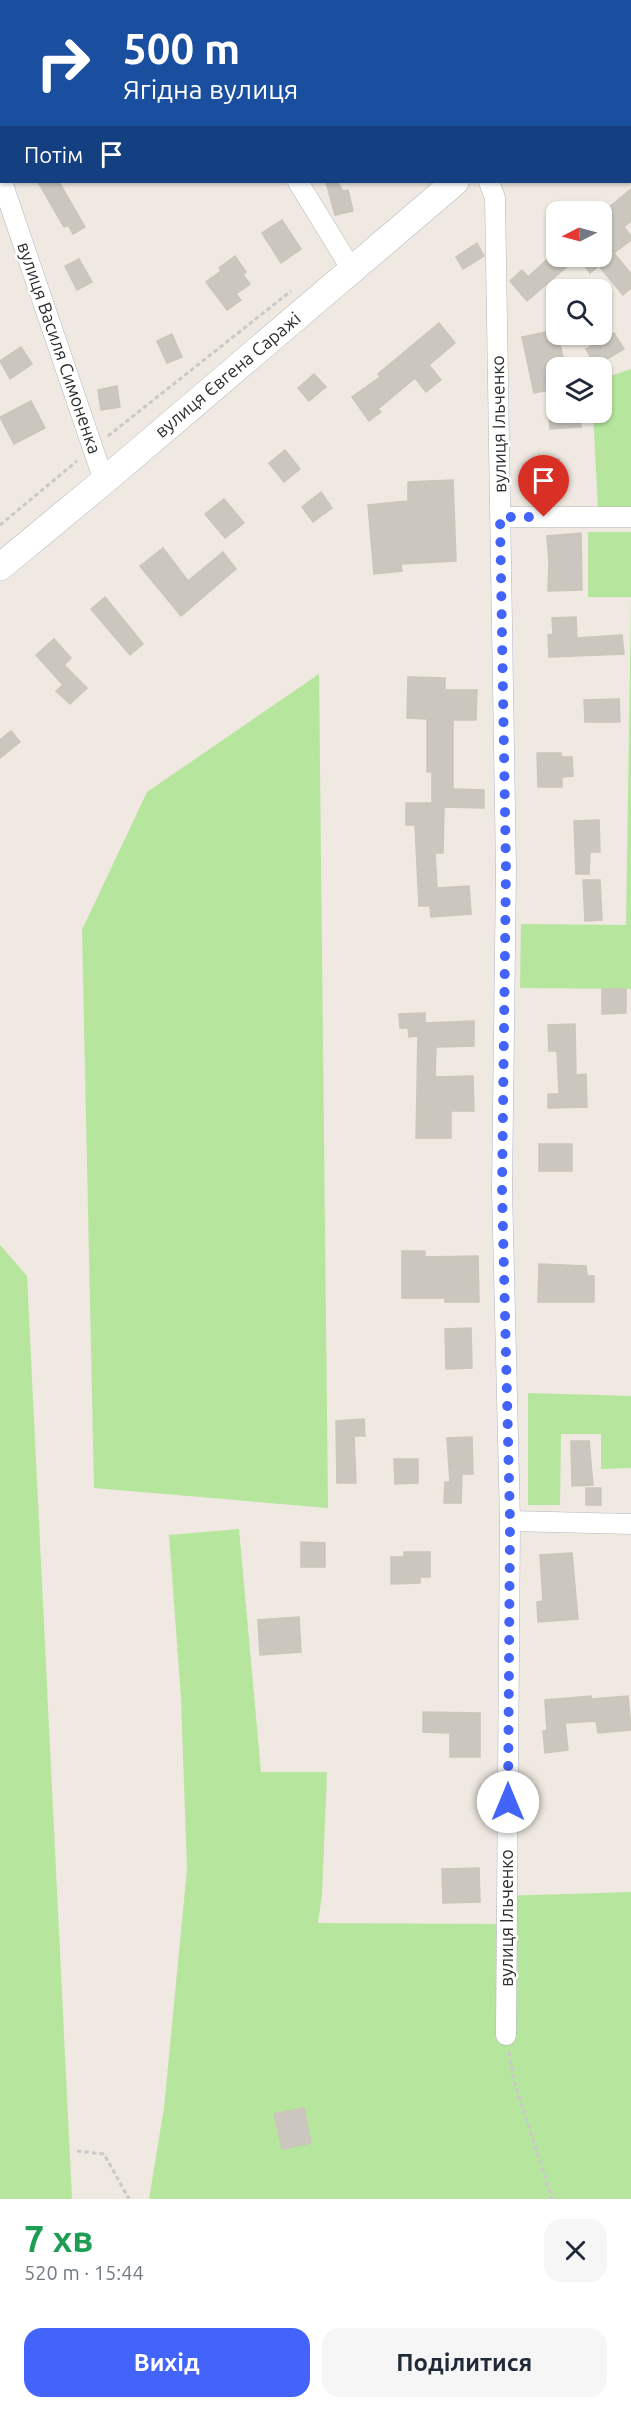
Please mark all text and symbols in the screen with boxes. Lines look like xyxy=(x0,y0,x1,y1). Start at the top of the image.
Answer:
icon: right xyxy=(24,24,102,102)
text: 500 m xyxy=(123,25,240,72)
text: Ягідна вулиця xyxy=(123,74,298,104)
icon: arrive xyxy=(95,138,128,171)
text: Потім xyxy=(24,142,83,167)
north arrow xyxy=(546,201,612,267)
map controls xyxy=(546,201,612,423)
street label: вулиця Василя Симоненка xyxy=(14,239,106,456)
button: search xyxy=(546,279,612,345)
street label: вулиця Євгена Саражі xyxy=(151,308,304,441)
street label: вулиця Ільченко xyxy=(487,355,509,493)
button: layers xyxy=(546,357,612,423)
pin xyxy=(518,455,569,517)
icon: arrive xyxy=(527,464,560,497)
position arrow xyxy=(476,1770,540,1834)
street label: вулиця Ільченко xyxy=(496,1849,516,1987)
text: 7 хв xyxy=(24,2218,93,2259)
button: close xyxy=(544,2219,607,2282)
text: 520 m · 15:44 xyxy=(24,2261,144,2284)
button: Вихід xyxy=(24,2328,310,2397)
button: Поділитися xyxy=(322,2328,607,2397)

